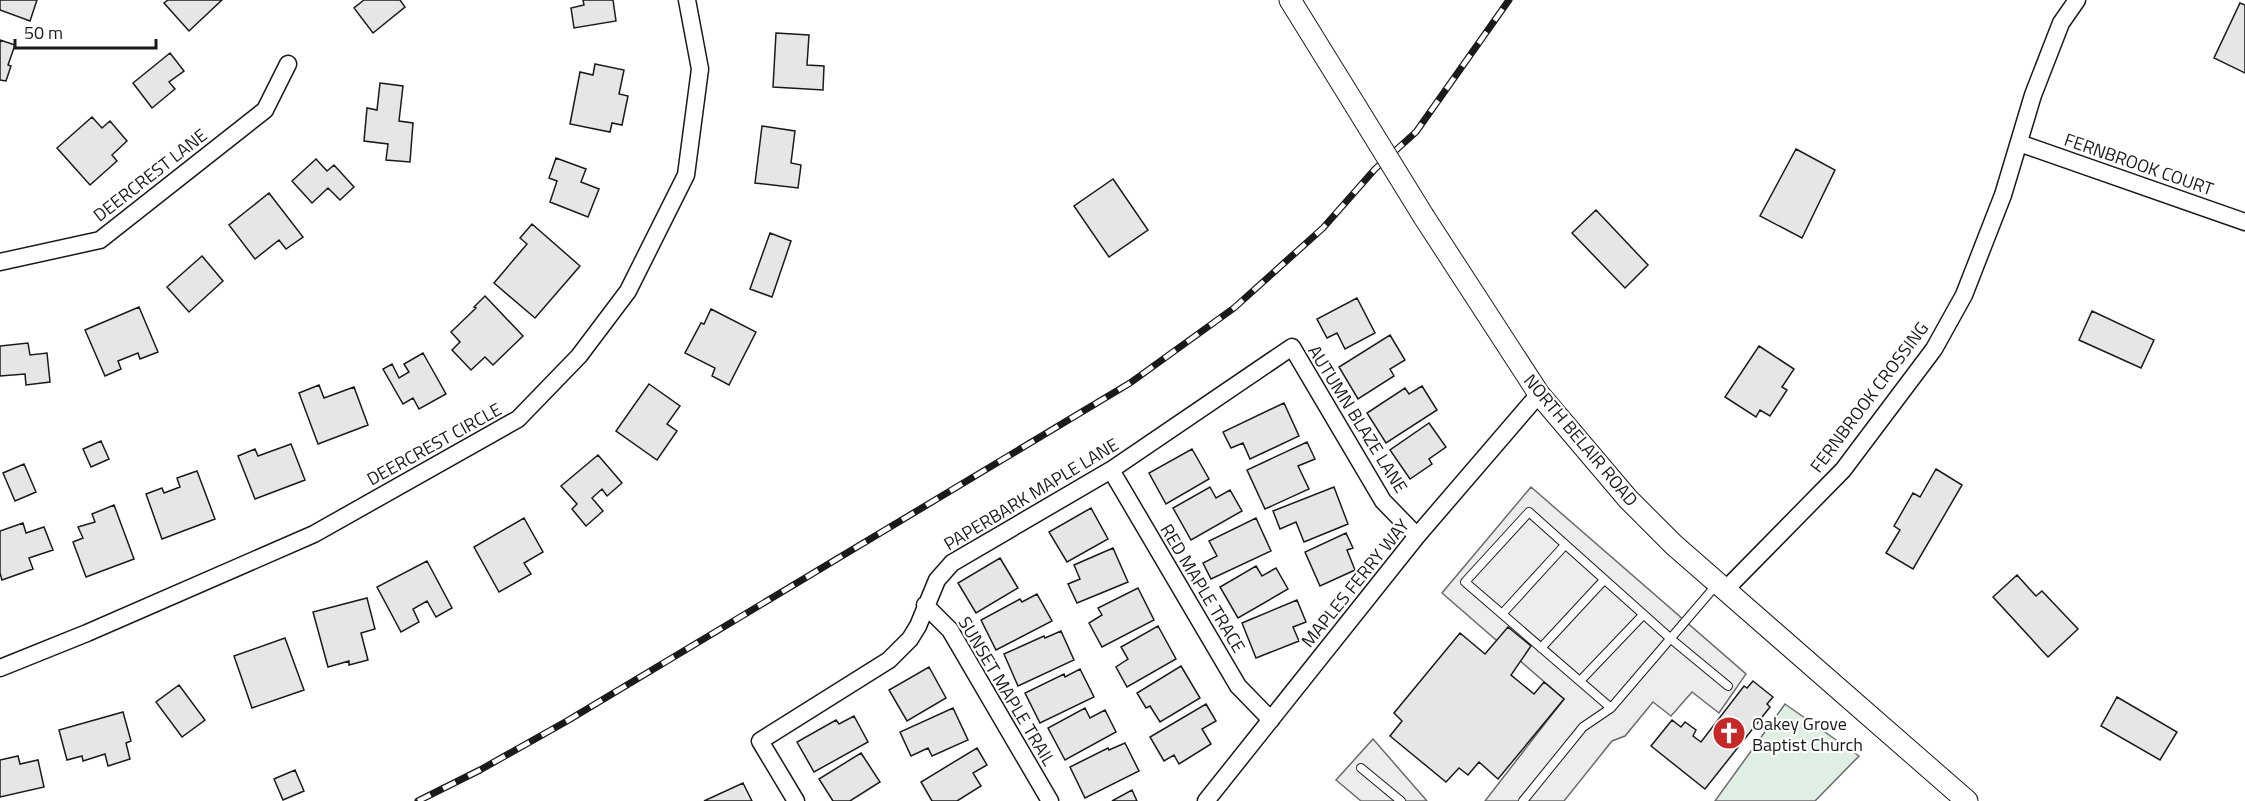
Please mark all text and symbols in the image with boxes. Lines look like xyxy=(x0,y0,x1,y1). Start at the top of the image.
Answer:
scale bar xyxy=(15,12,156,50)
text: 50 m xyxy=(24,19,63,46)
street label: DEERCREST LANE xyxy=(87,122,213,228)
street label: FERNBROOK COURT xyxy=(2061,126,2218,202)
street label: FERNBROOK CROSSING xyxy=(1803,316,1935,478)
street label: AUTUMN BLAZE LANE xyxy=(1302,340,1415,498)
street label: NORTH BELAIR ROAD xyxy=(1517,368,1645,512)
street label: DEERCREST CIRCLE xyxy=(362,396,506,492)
street label: PAPERBARK MAPLE LANE xyxy=(938,431,1124,557)
street label: MAPLES FERRY WAY xyxy=(1295,513,1416,653)
street label: RED MAPLE TRACE xyxy=(1154,518,1252,658)
street label: SUNSET MAPLE TRAIL xyxy=(952,611,1063,771)
place label: Oakey Grove Baptist Church xyxy=(1752,710,1863,758)
church icon: Oakey Grove Baptist Church xyxy=(1711,715,1747,751)

